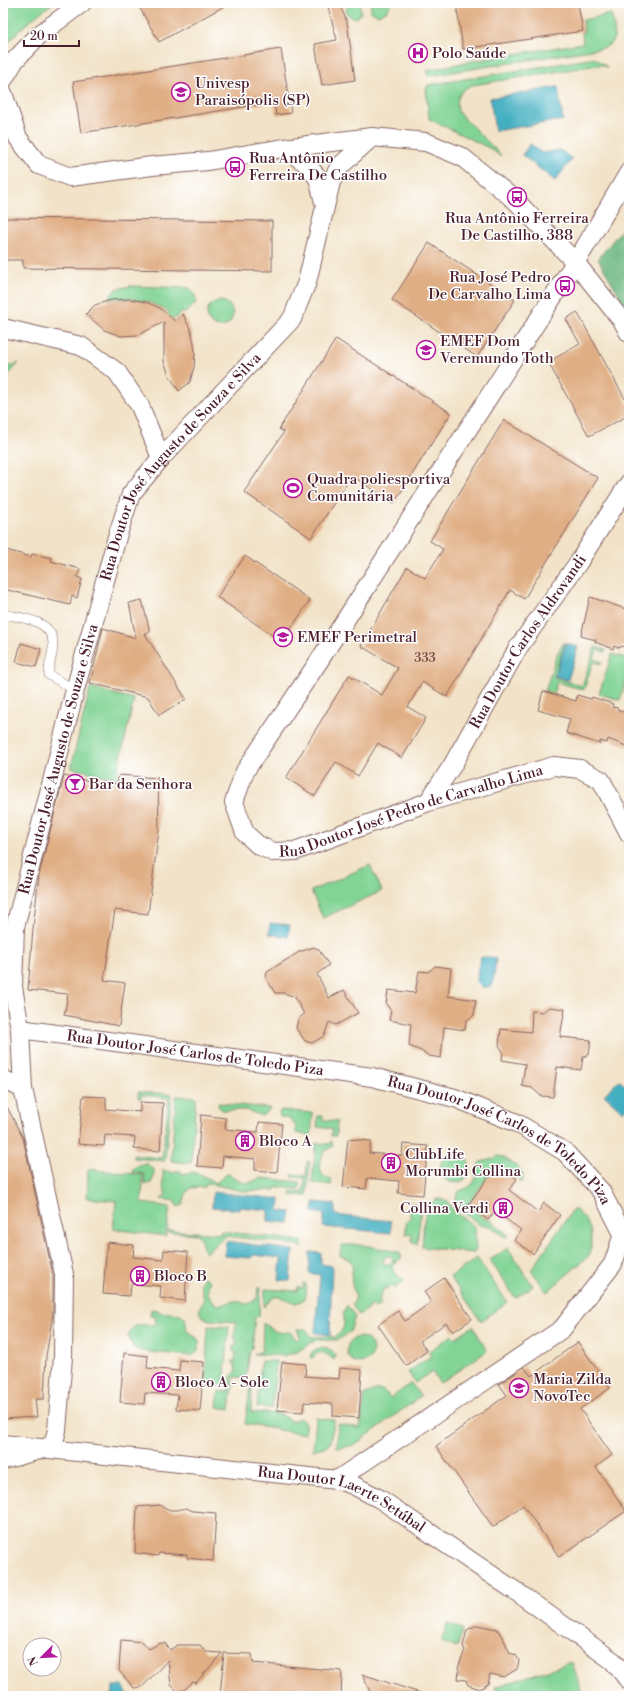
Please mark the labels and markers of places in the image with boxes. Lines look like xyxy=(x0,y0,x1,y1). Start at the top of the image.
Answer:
hospital icon: Polo Saúde xyxy=(407,42,429,64)
place label: Polo Saúde xyxy=(432,44,506,63)
place label: Univesp Paraisópolis (SP) xyxy=(195,74,310,110)
school or university icon: Univesp Paraisópolis (SP) xyxy=(170,81,192,103)
place label: Rua Antônio Ferreira De Castilho xyxy=(249,149,387,185)
bus stop icon: Rua Antônio Ferreira De Castilho xyxy=(224,156,246,178)
bus stop icon: Rua Antônio Ferreira De Castilho, 388 xyxy=(506,186,528,208)
place label: Rua Antônio Ferreira De Castilho, 388 xyxy=(445,209,589,245)
place label: Rua José Pedro De Carvalho Lima xyxy=(428,268,551,304)
bus stop icon: Rua José Pedro De Carvalho Lima xyxy=(554,275,576,297)
place label: EMEF Dom Veremundo Toth xyxy=(439,332,554,368)
school or university icon: EMEF Dom Veremundo Toth xyxy=(415,339,437,361)
place label: Quadra poliesportiva Comunitária xyxy=(307,470,451,506)
sports icon: Quadra poliesportiva Comunitária xyxy=(282,477,304,499)
school or university icon: EMEF Perimetral xyxy=(272,626,294,648)
place label: EMEF Perimetral xyxy=(297,628,418,647)
bar icon: Bar da Senhora xyxy=(64,773,86,795)
place label: Bar da Senhora xyxy=(88,775,193,794)
building icon: Bloco A xyxy=(234,1130,256,1152)
place label: Bloco A xyxy=(258,1132,313,1151)
place label: ClubLife Morumbi Collina xyxy=(405,1145,521,1181)
building icon: ClubLife Morumbi Collina xyxy=(380,1152,402,1174)
building icon: Collina Verdi xyxy=(492,1197,514,1219)
place label: Collina Verdi xyxy=(400,1199,489,1218)
building icon: Bloco B xyxy=(129,1265,151,1287)
place label: Bloco B xyxy=(153,1267,207,1286)
place label: Maria Zilda NovoTec xyxy=(533,1370,612,1406)
building icon: Bloco A - Sole xyxy=(150,1371,172,1393)
place label: Bloco A - Sole xyxy=(174,1373,269,1392)
school or university icon: Maria Zilda NovoTec xyxy=(508,1377,530,1399)

